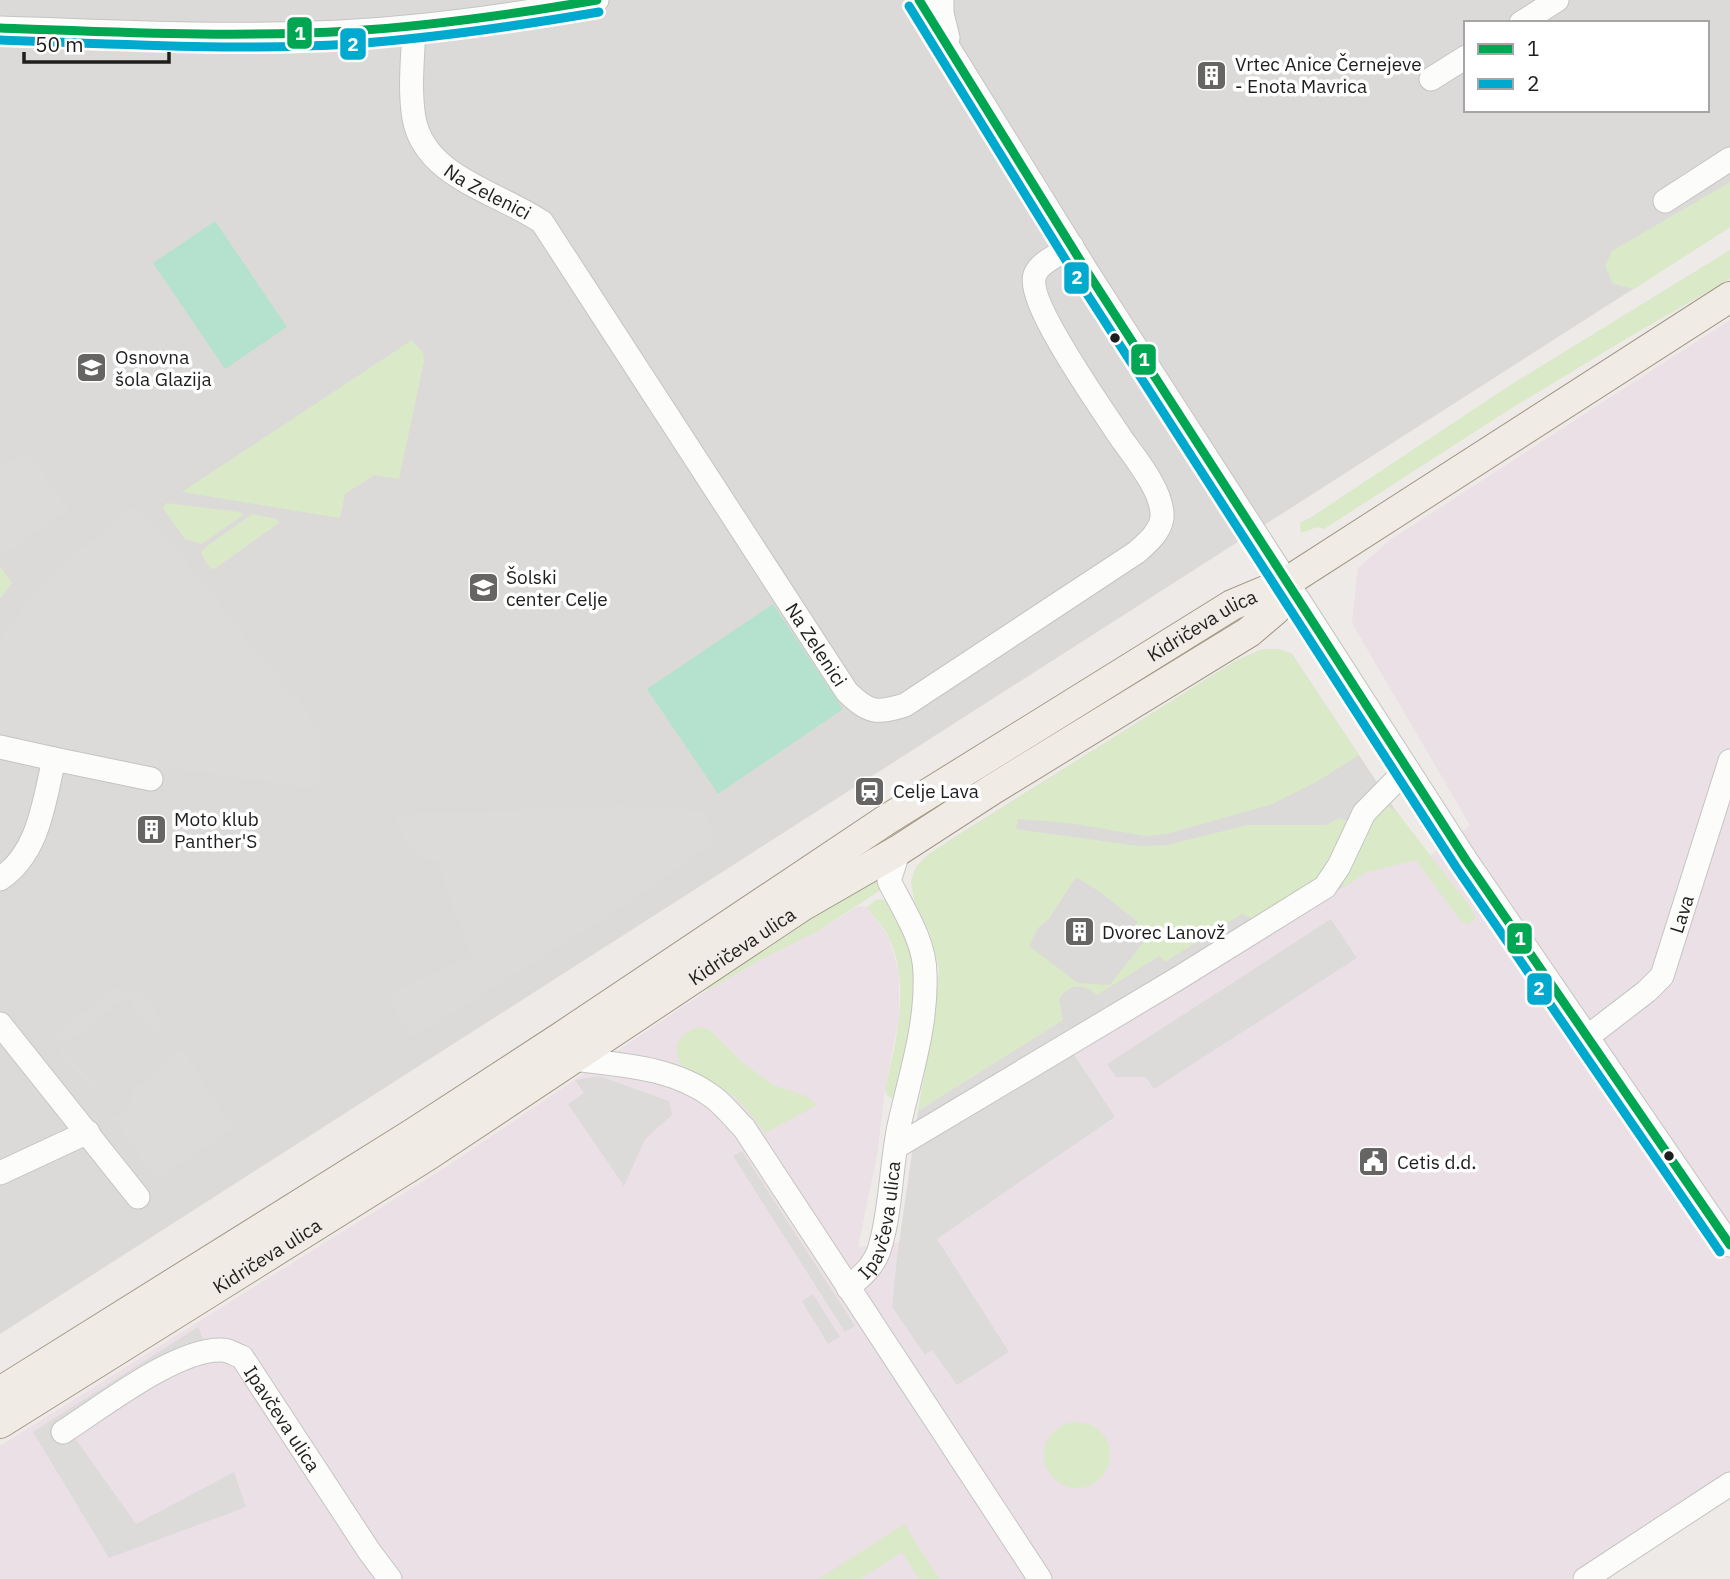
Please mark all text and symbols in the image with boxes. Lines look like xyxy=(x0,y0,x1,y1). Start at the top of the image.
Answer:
line badge: 1 xyxy=(286,16,313,50)
scale bar xyxy=(24,21,170,65)
text: 1 xyxy=(294,21,306,45)
legend xyxy=(1464,21,1709,112)
line badge: 2 xyxy=(339,27,367,61)
text: 50 m xyxy=(35,30,84,58)
text: 2 xyxy=(347,32,359,56)
text: 1 xyxy=(1527,34,1540,62)
place label: Vrtec Anice Černejeve - Enota Mavrica xyxy=(1235,52,1422,98)
building icon: Vrtec Anice Černejeve - Enota Mavrica xyxy=(1195,58,1229,92)
text: 2 xyxy=(1527,69,1540,97)
street label: Na Zelenici xyxy=(439,159,535,225)
line badge: 2 xyxy=(1063,261,1090,295)
text: 2 xyxy=(1071,265,1083,289)
unlabelled marker xyxy=(1108,331,1122,345)
line badge: 1 xyxy=(1130,343,1157,376)
place label: Osnovna šola Glazija xyxy=(115,345,212,391)
text: 1 xyxy=(1138,347,1150,371)
school or university icon: Osnovna šola Glazija xyxy=(75,351,109,385)
place label: Šolski center Celje xyxy=(506,565,608,611)
school or university icon: Šolski center Celje xyxy=(466,571,500,605)
street label: Kidričeva ulica xyxy=(1143,584,1260,667)
street label: Na Zelenici xyxy=(780,598,852,691)
station icon: Celje Lava xyxy=(853,774,887,808)
place label: Celje Lava xyxy=(893,779,979,803)
place label: Moto klub Panther'S xyxy=(174,807,259,853)
building icon: Moto klub Panther'S xyxy=(134,813,168,847)
street label: Lava xyxy=(1664,892,1699,936)
street label: Kidričeva ulica xyxy=(684,902,800,990)
building icon: Dvorec Lanovž xyxy=(1062,915,1096,949)
place label: Dvorec Lanovž xyxy=(1102,920,1225,944)
line badge: 1 xyxy=(1506,922,1533,955)
text: 1 xyxy=(1514,926,1526,950)
line badge: 2 xyxy=(1526,972,1553,1006)
text: 2 xyxy=(1533,976,1545,1000)
public building icon: Cetis d.d. xyxy=(1357,1145,1391,1179)
unlabelled marker xyxy=(1662,1149,1676,1163)
place label: Cetis d.d. xyxy=(1397,1150,1476,1174)
street label: Ipavčeva ulica xyxy=(853,1160,906,1284)
street label: Kidričeva ulica xyxy=(208,1213,326,1299)
street label: Ipavčeva ulica xyxy=(239,1361,326,1476)

